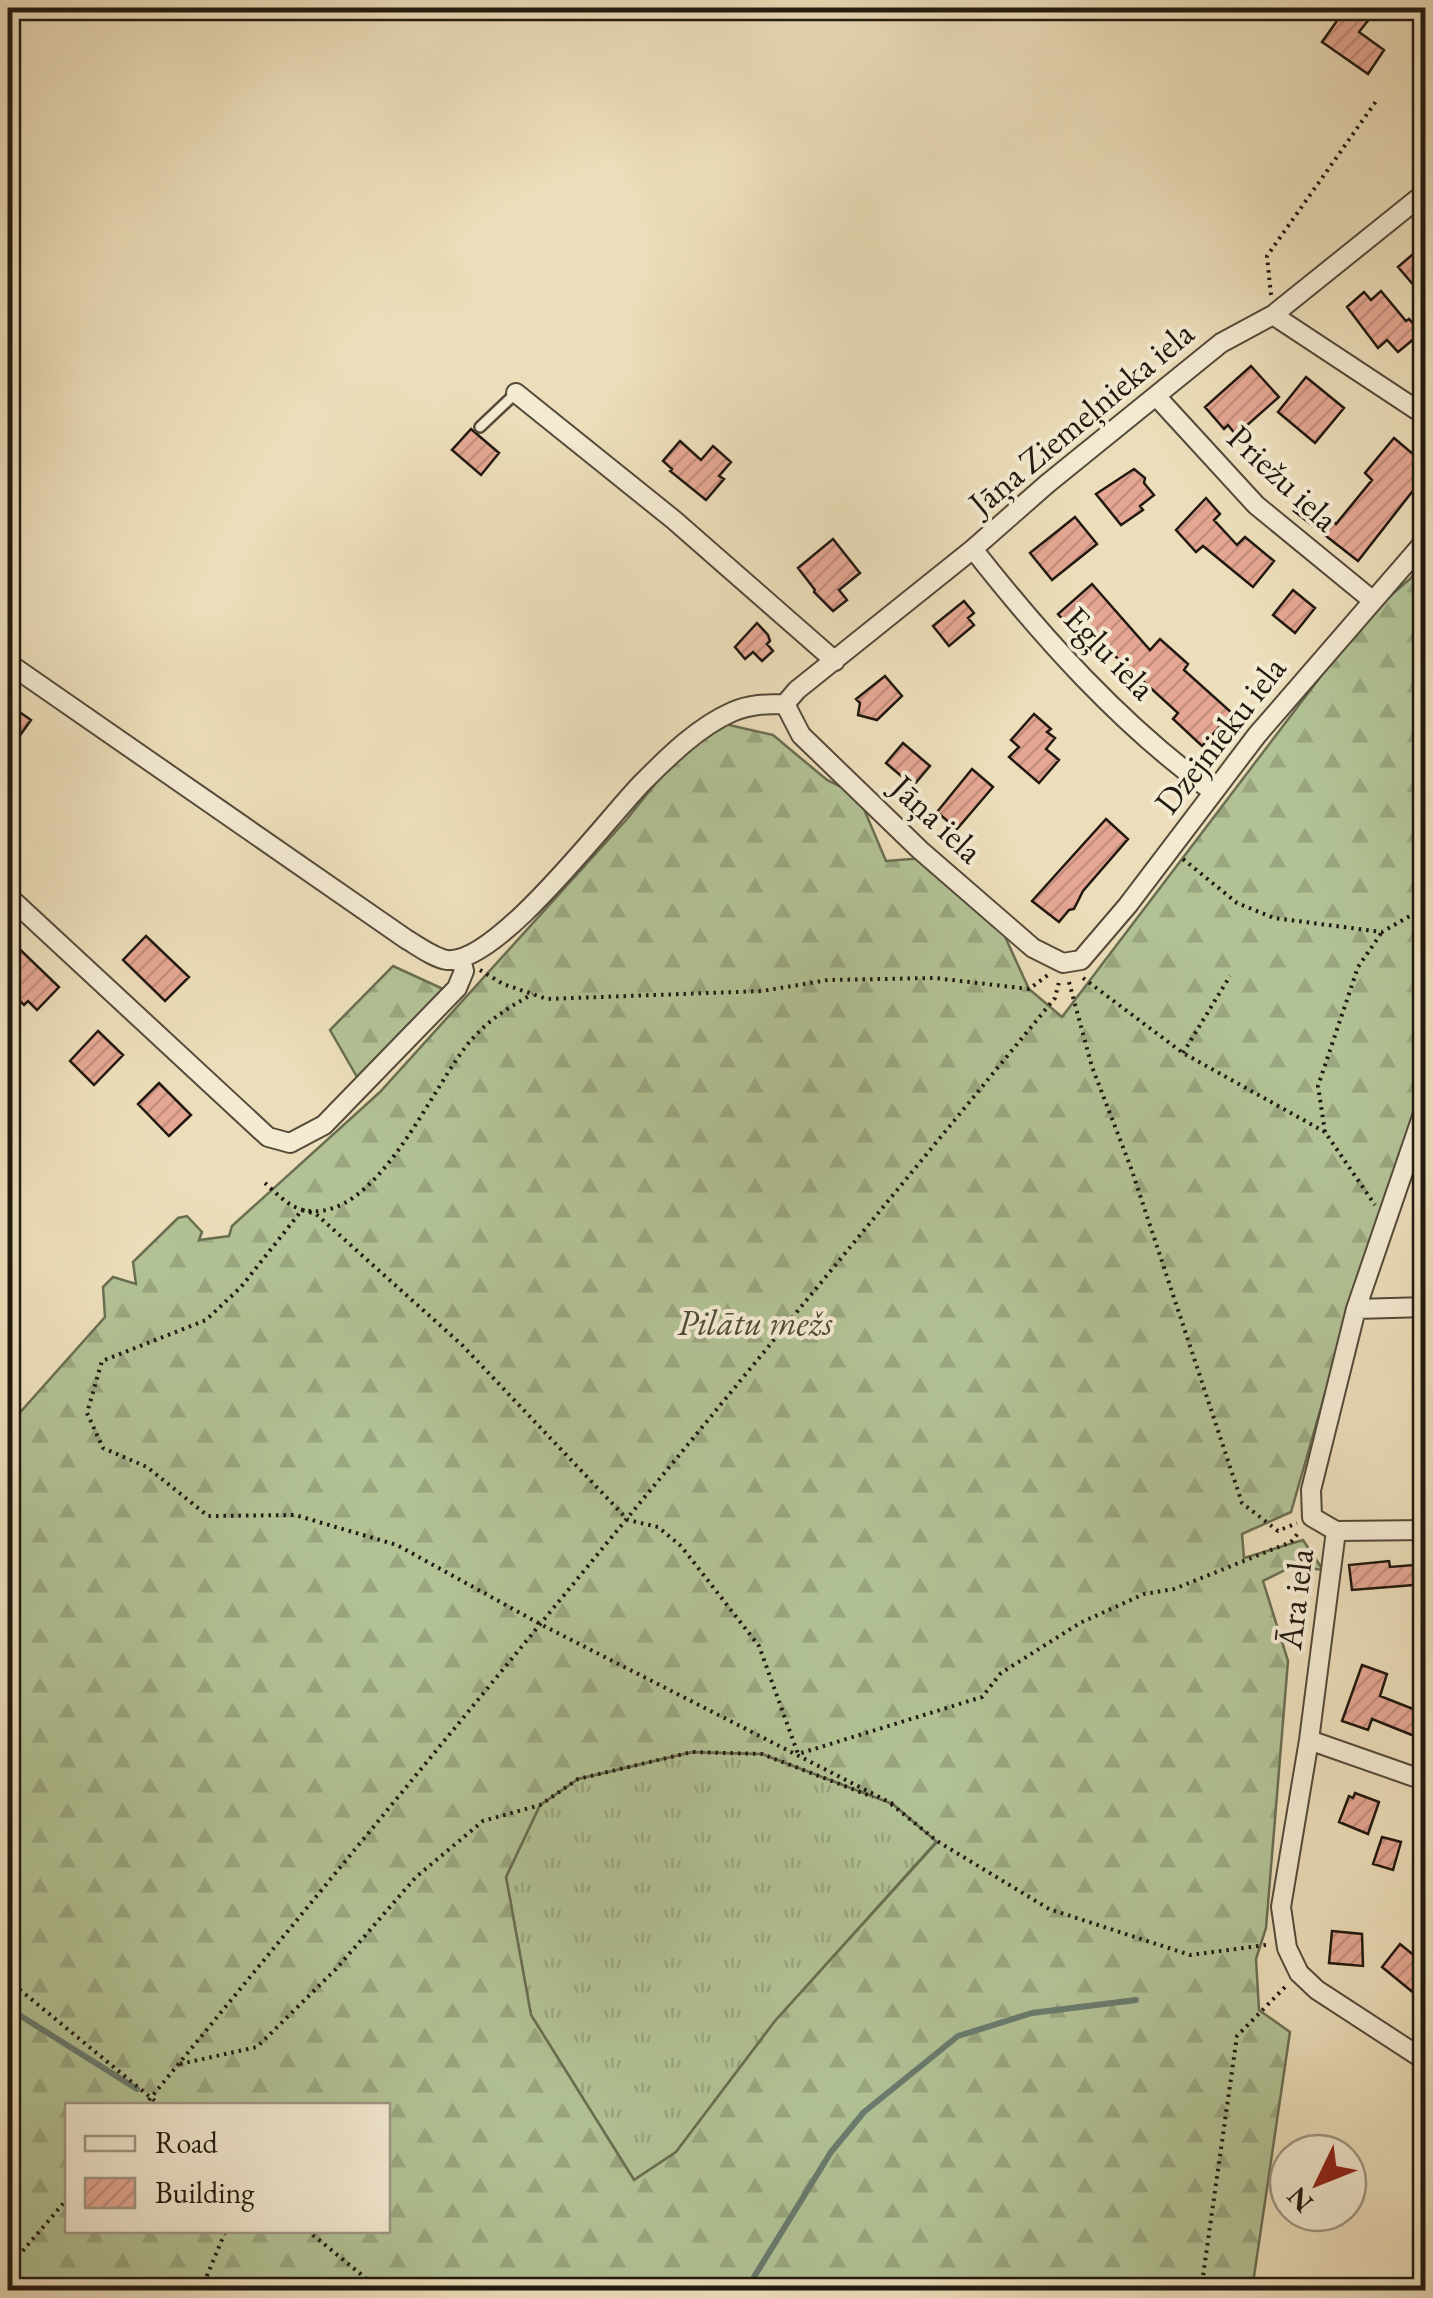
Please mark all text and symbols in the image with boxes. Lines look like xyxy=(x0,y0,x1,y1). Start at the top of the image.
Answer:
street label: Jāņa Ziemeļnieka iela xyxy=(956,310,1203,527)
street label: Priežu iela xyxy=(1218,415,1349,541)
street label: Egļu iela xyxy=(1055,596,1166,709)
street label: Dzejnieku iela xyxy=(1144,647,1295,823)
street label: Jāņa iela xyxy=(880,763,993,873)
park label: Pilātu mežs xyxy=(678,1300,833,1345)
street label: Āra iela xyxy=(1266,1546,1323,1653)
legend xyxy=(65,2103,390,2233)
text: Road xyxy=(155,2123,219,2162)
north arrow xyxy=(1268,2133,1368,2233)
text: Building xyxy=(155,2173,255,2212)
text: N xyxy=(1279,2179,1321,2221)

